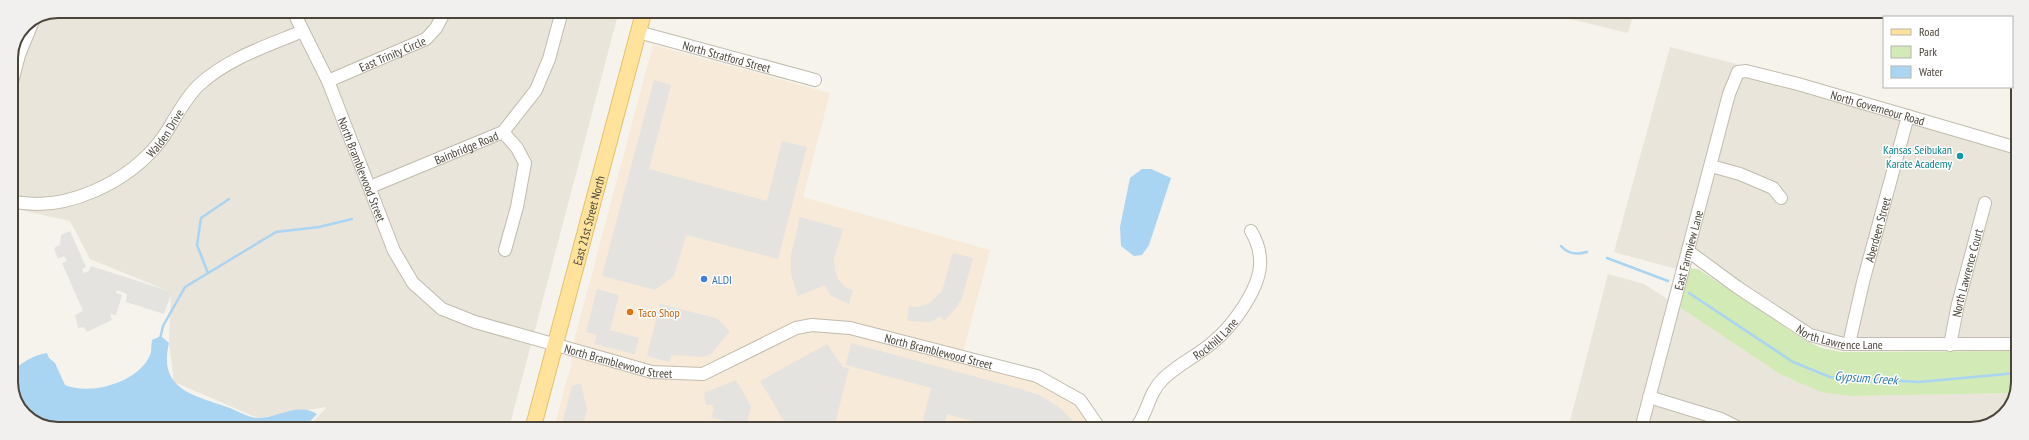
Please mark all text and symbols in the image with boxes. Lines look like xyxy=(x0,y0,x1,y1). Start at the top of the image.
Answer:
legend xyxy=(1883,16,2013,88)
text: Road xyxy=(1919,24,1939,39)
street label: East Trinity Circle xyxy=(357,33,428,74)
street label: North Stratford Street xyxy=(681,37,773,75)
text: Park xyxy=(1919,44,1937,59)
text: Water xyxy=(1919,64,1944,79)
street label: North Governeour Road xyxy=(1829,87,1927,128)
street label: Walden Drive xyxy=(143,106,186,160)
street label: North Bramblewood Street xyxy=(335,115,390,224)
street label: Bainbridge Road xyxy=(432,127,500,167)
place label: Kansas Seibukan Karate Academy xyxy=(1883,142,1952,171)
marker: Kansas Seibukan Karate Academy xyxy=(1955,151,1965,161)
street label: East 21st Street North xyxy=(569,174,607,267)
street label: Aberdeen Street xyxy=(1861,195,1893,264)
street label: East Farmview Lane xyxy=(1670,208,1706,292)
street label: North Lawrence Court xyxy=(1948,226,1985,318)
place label: ALDI xyxy=(712,272,732,287)
marker: ALDI xyxy=(699,274,709,284)
place label: Taco Shop xyxy=(638,305,680,320)
marker: Taco Shop xyxy=(625,307,635,317)
street label: Rockhill Lane xyxy=(1190,314,1241,362)
street label: North Lawrence Lane xyxy=(1794,321,1883,352)
street label: North Bramblewood Street xyxy=(883,330,995,372)
street label: North Bramblewood Street xyxy=(563,340,673,380)
water label: Gypsum Creek xyxy=(1834,367,1900,389)

